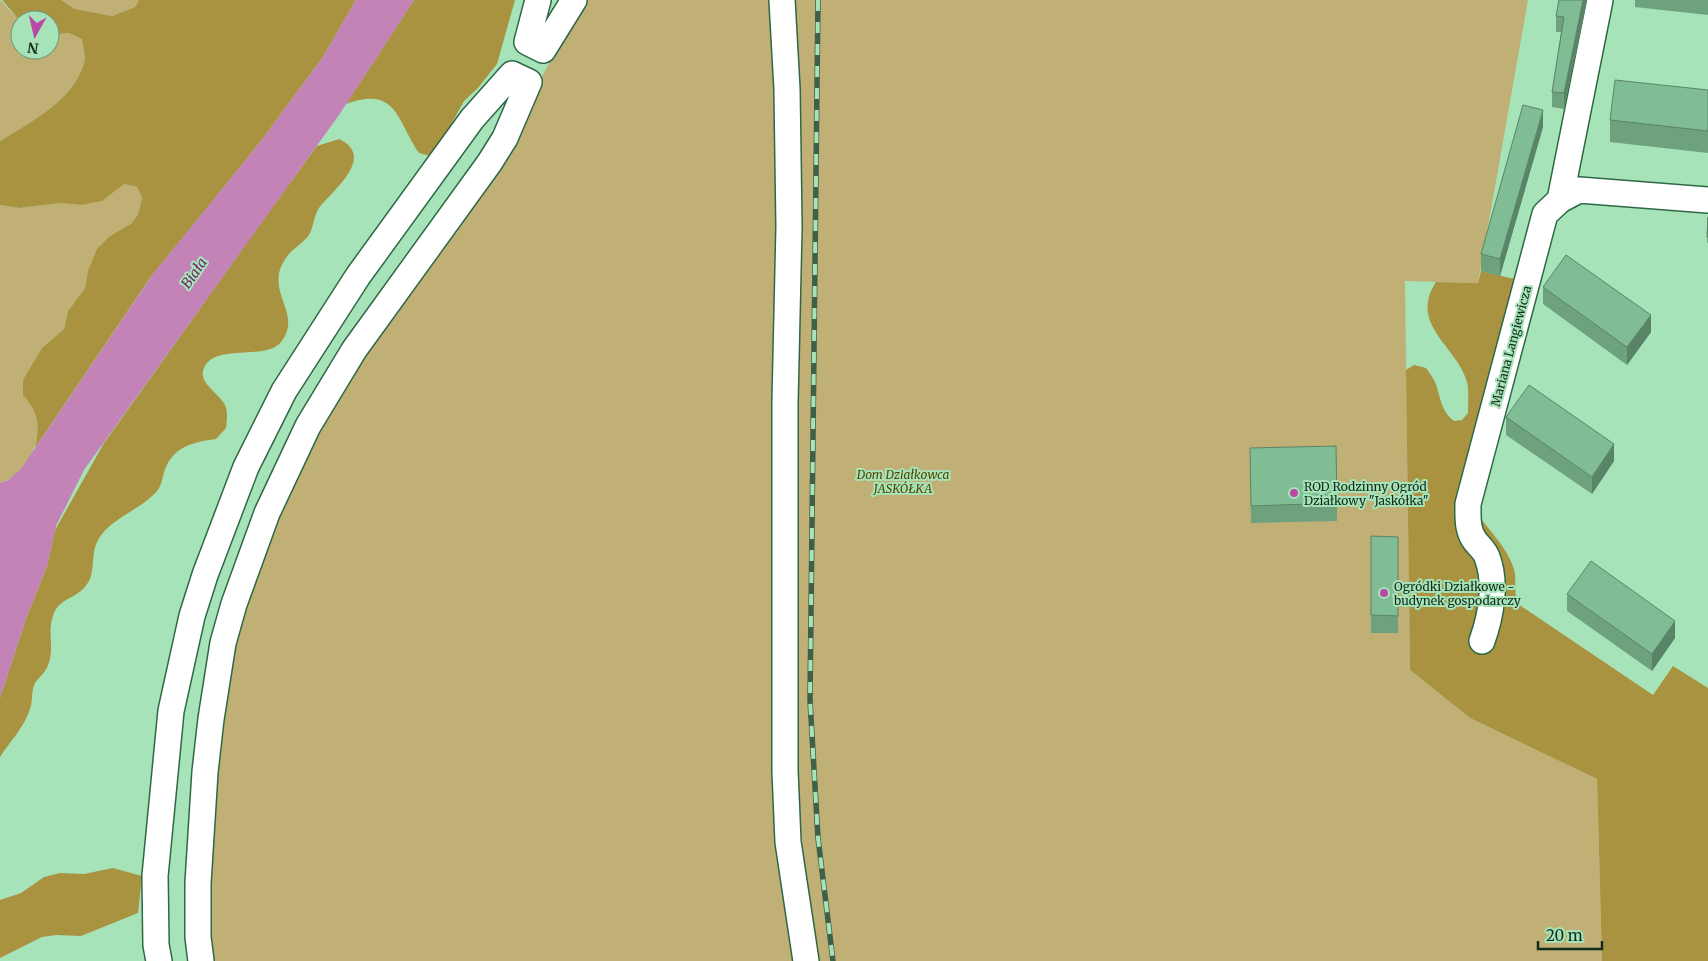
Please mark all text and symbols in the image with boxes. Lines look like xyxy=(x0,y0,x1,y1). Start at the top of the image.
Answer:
north arrow xyxy=(10,10,60,60)
text: N xyxy=(26,38,40,58)
water label: Biała xyxy=(177,254,211,292)
street label: Mariana Langiewicza xyxy=(1488,283,1534,408)
park label: Dom Działkowca JASKÓŁKA xyxy=(856,467,949,496)
place label: ROD Rodzinny Ogród Działkowy "Jaskółka" xyxy=(1304,479,1429,508)
marker: ROD Rodzinny Ogród Działkowy "Jaskółka" xyxy=(1288,487,1300,499)
place label: Ogródki Działkowe - budynek gospodarczy xyxy=(1393,579,1521,608)
marker: Ogródki Działkowe - budynek gospodarczy xyxy=(1378,587,1390,599)
scale bar xyxy=(1538,918,1602,950)
text: 20 m xyxy=(1546,926,1583,945)

